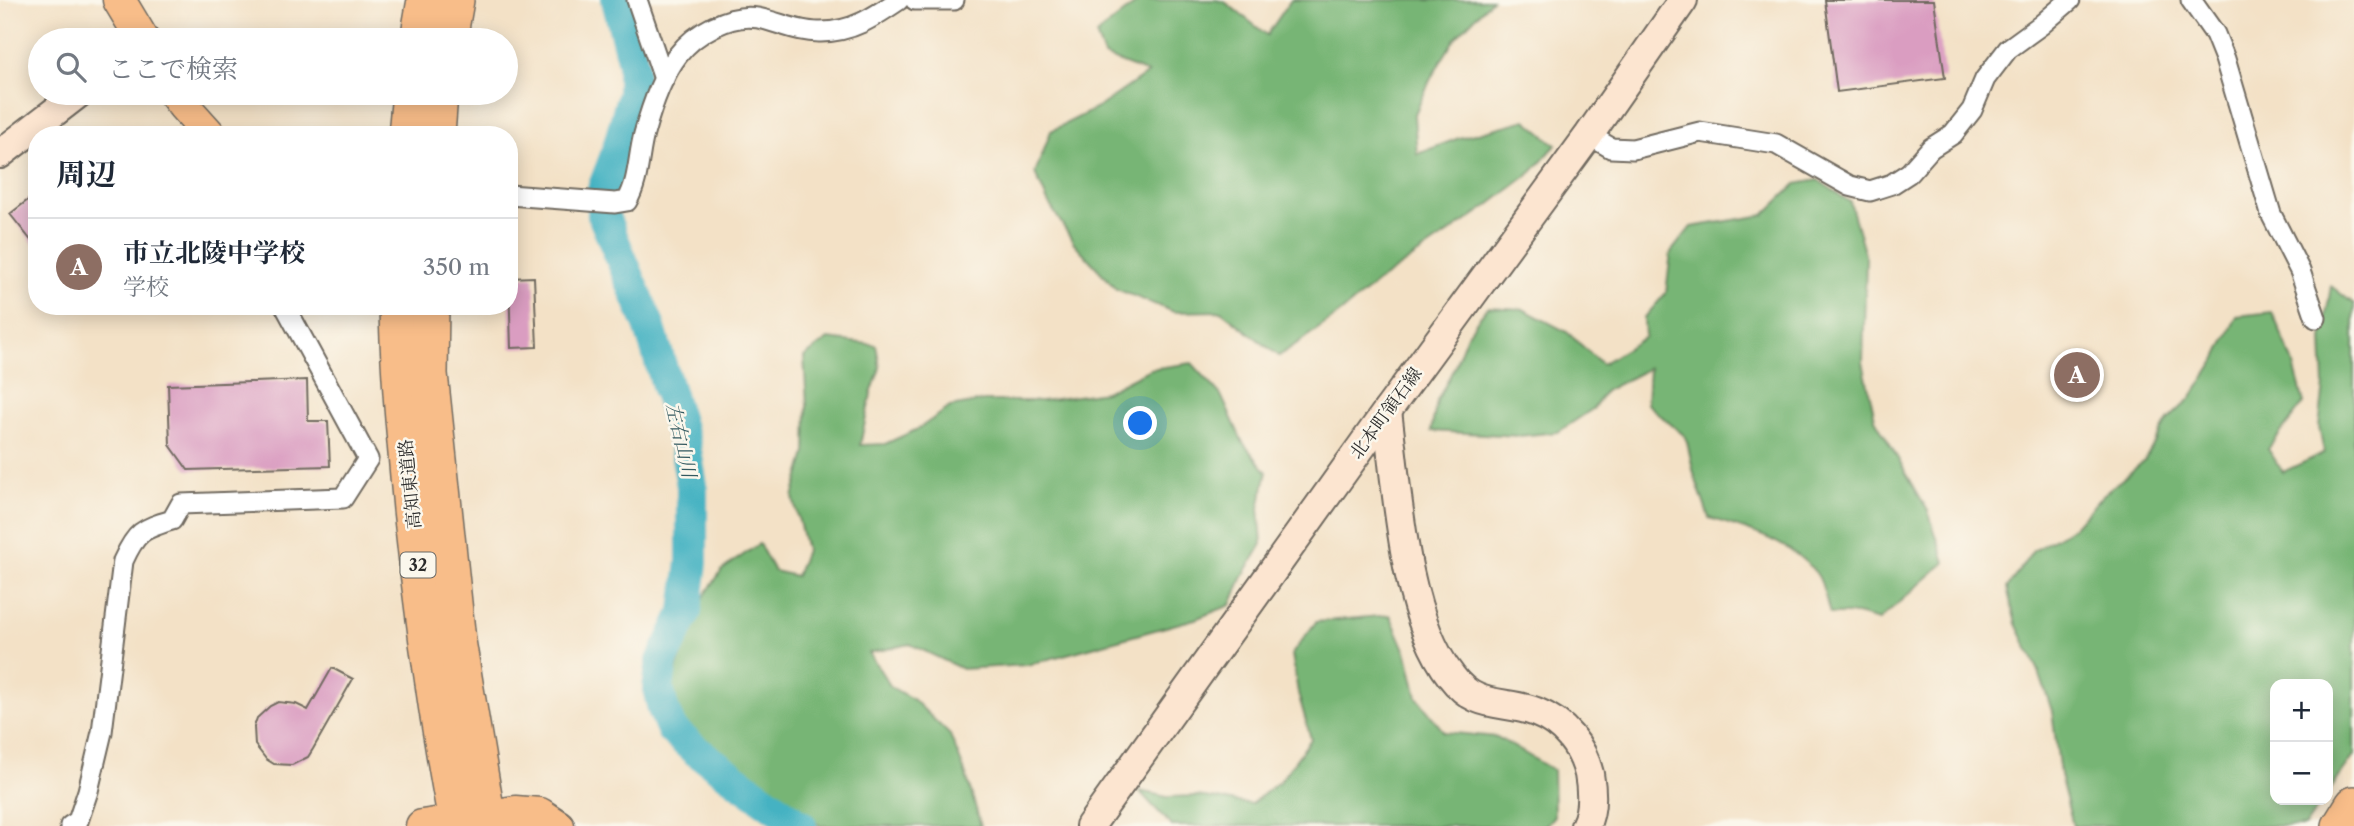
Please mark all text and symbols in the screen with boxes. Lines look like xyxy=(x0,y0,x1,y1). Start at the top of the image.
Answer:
search box xyxy=(28,28,518,105)
icon: search xyxy=(52,48,90,86)
text: ここで検索 xyxy=(108,53,238,85)
text: 周辺 xyxy=(56,156,116,193)
text: 市立北陵中学校 xyxy=(123,237,305,269)
text: A xyxy=(70,253,88,281)
text: 350 m xyxy=(423,253,490,281)
text: 学校 xyxy=(123,273,169,301)
pin: A xyxy=(2054,349,2100,401)
street label: 北本町領石線 xyxy=(1345,363,1427,463)
water label: 左右山川 xyxy=(661,400,701,482)
your location xyxy=(1123,406,1157,440)
street label: 高知東道路 xyxy=(394,438,426,530)
road number: 32 xyxy=(400,552,436,578)
map controls xyxy=(2270,679,2333,805)
button: + xyxy=(2270,679,2333,742)
button: − xyxy=(2270,742,2333,805)

